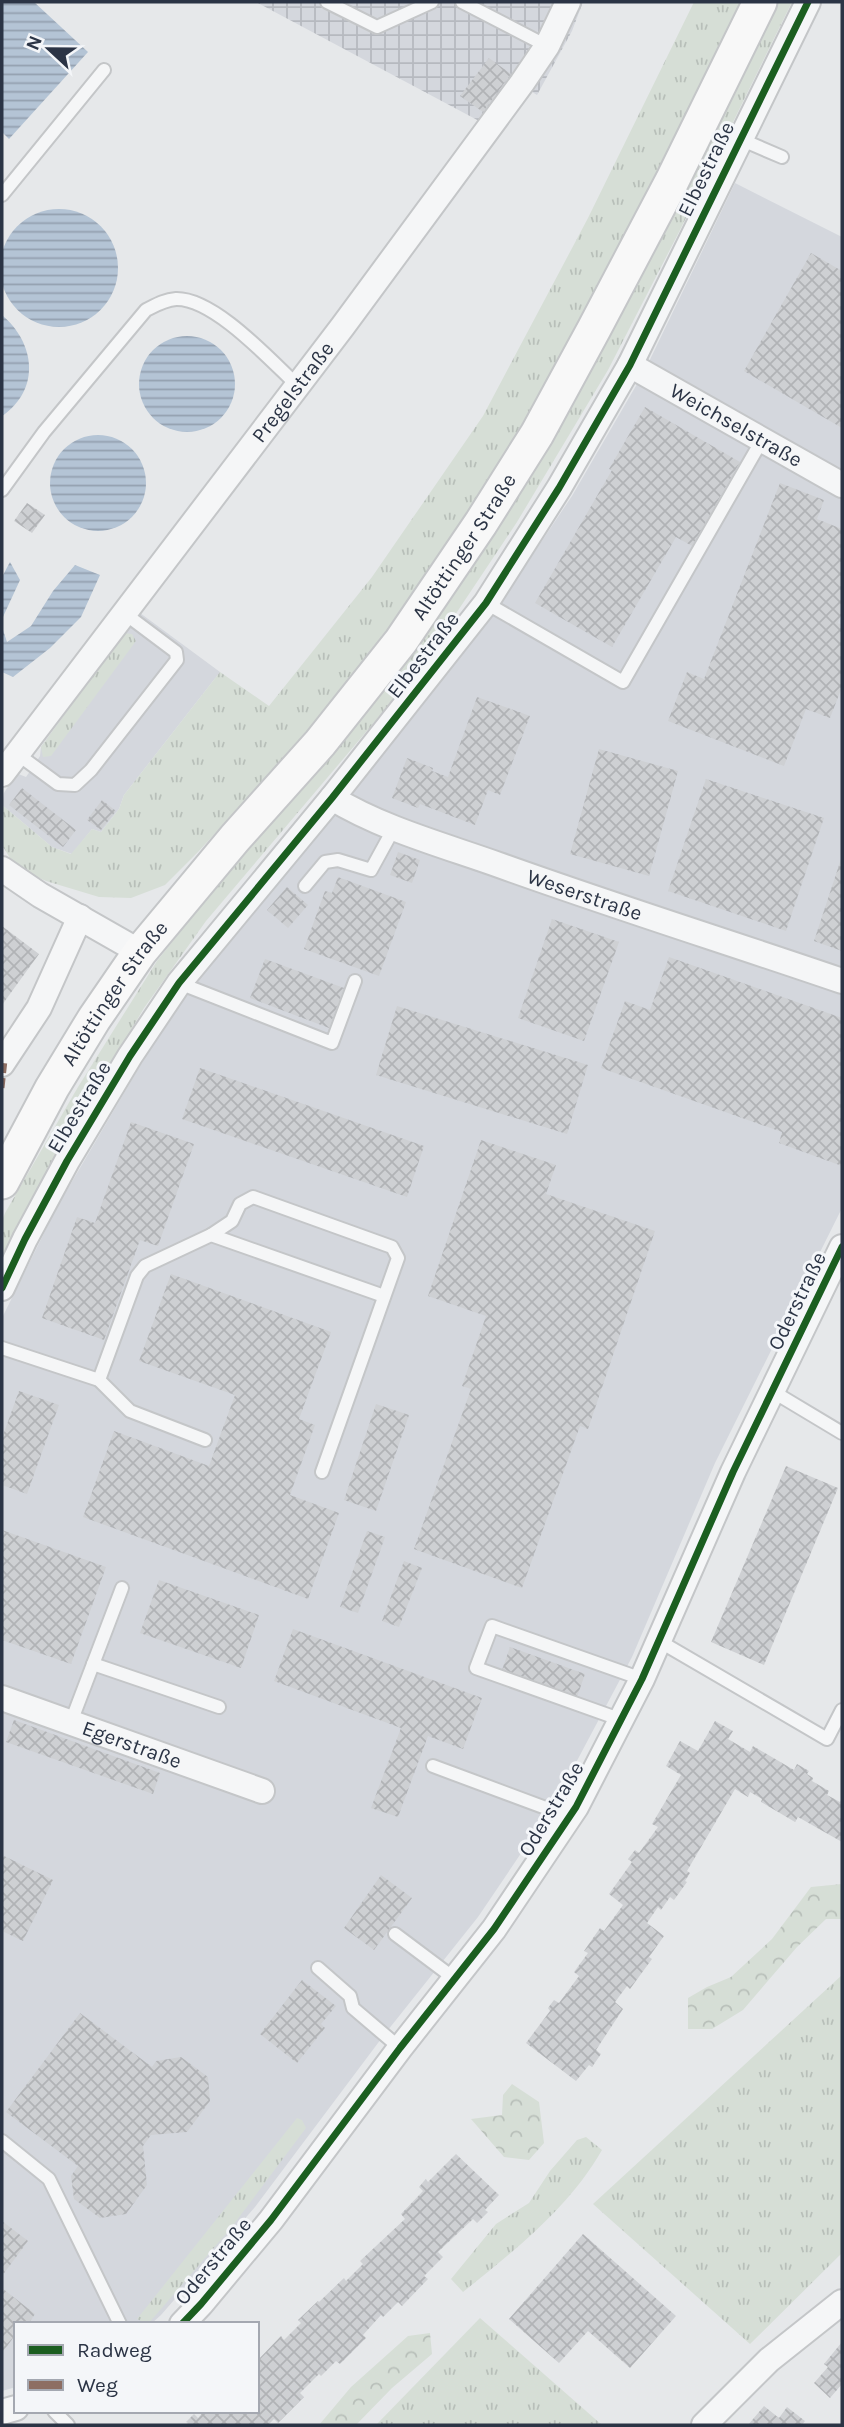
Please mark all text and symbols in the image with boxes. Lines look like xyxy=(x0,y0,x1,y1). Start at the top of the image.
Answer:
north arrow xyxy=(14,14,84,84)
text: N xyxy=(21,33,47,53)
street label: Elbestraße xyxy=(673,118,739,220)
street label: Pregelstraße xyxy=(247,337,339,447)
street label: Weichselstraße xyxy=(666,378,807,472)
street label: Altöttinger Straße xyxy=(407,469,521,625)
street label: Elbestraße xyxy=(382,607,464,703)
street label: Weserstraße xyxy=(524,864,645,926)
street label: Altöttinger Straße xyxy=(56,916,173,1070)
street label: Elbestraße xyxy=(42,1057,116,1157)
street label: Oderstraße xyxy=(763,1248,831,1354)
street label: Egerstraße xyxy=(79,1716,185,1773)
street label: Oderstraße xyxy=(513,1757,589,1861)
street label: Oderstraße xyxy=(170,2213,256,2309)
legend xyxy=(14,2322,259,2413)
text: Radweg xyxy=(77,2338,152,2362)
text: Weg xyxy=(77,2373,118,2397)

